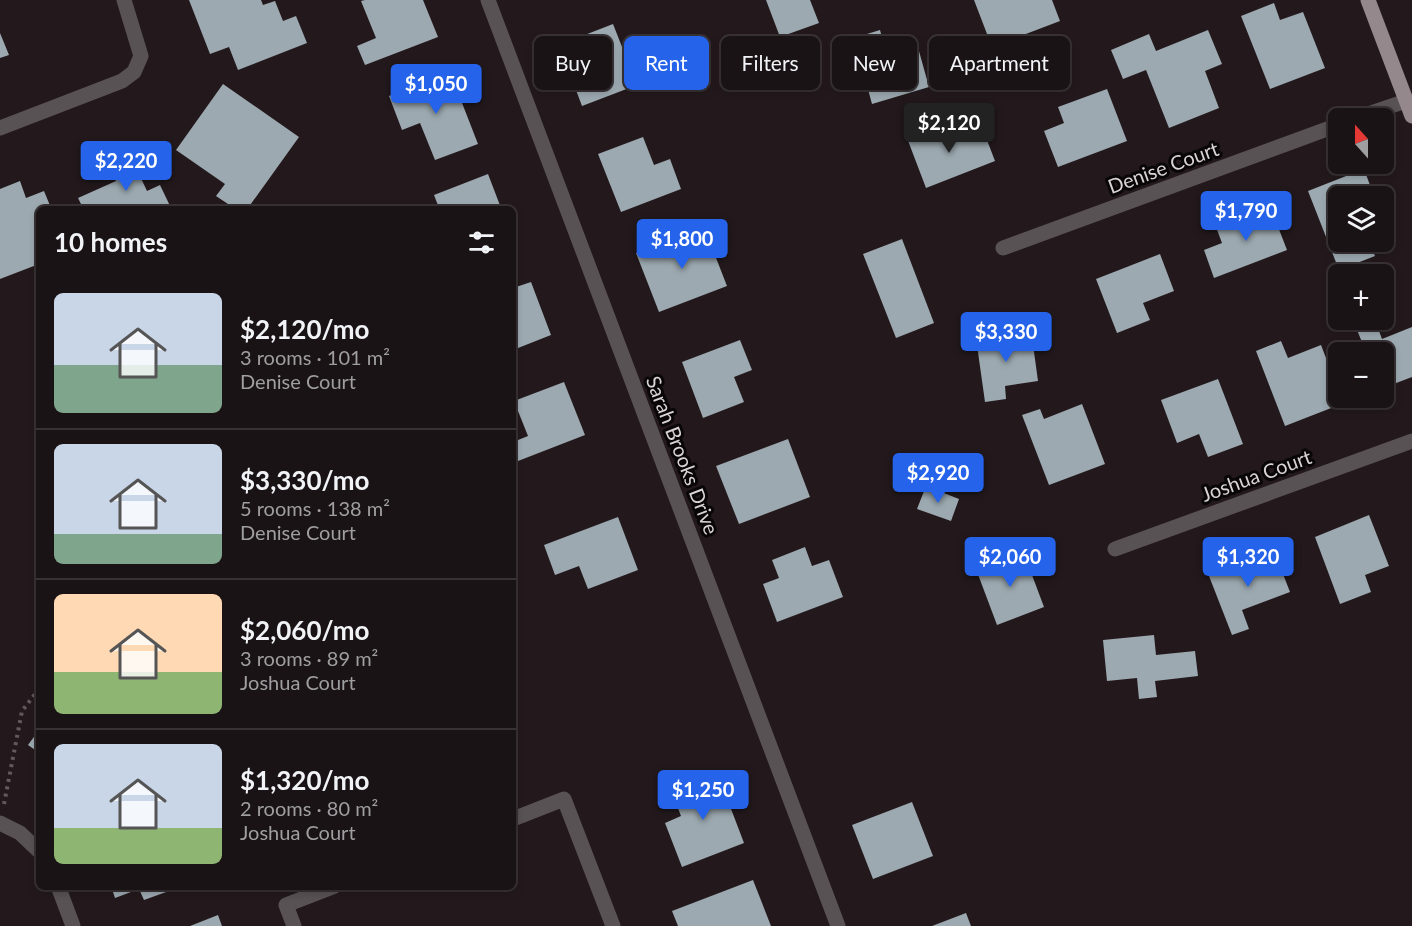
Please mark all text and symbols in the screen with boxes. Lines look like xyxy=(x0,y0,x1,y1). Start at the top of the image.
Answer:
chip: Buy xyxy=(534,36,612,90)
chip: Rent xyxy=(624,36,709,90)
chip: Filters xyxy=(721,36,820,90)
chip: New xyxy=(832,36,917,90)
chip: Apartment xyxy=(929,36,1070,90)
pin: $1,050 xyxy=(387,64,485,115)
text: $1,050 xyxy=(405,71,467,95)
pin: $2,120 xyxy=(900,103,998,154)
north arrow xyxy=(1328,108,1394,174)
map controls xyxy=(1328,108,1394,408)
text: $2,120 xyxy=(918,110,980,134)
street label: Denise Court xyxy=(1104,136,1222,198)
pin: $2,220 xyxy=(77,141,175,192)
text: $2,220 xyxy=(95,148,157,172)
button: layers xyxy=(1328,186,1394,252)
pin: $1,790 xyxy=(1197,191,1295,242)
text: $1,790 xyxy=(1215,198,1277,222)
pin: $1,800 xyxy=(633,219,731,270)
text: 10 homes xyxy=(54,226,167,258)
icon: filters xyxy=(465,226,498,259)
text: $1,800 xyxy=(651,226,713,250)
button: + xyxy=(1328,264,1394,330)
pin: $3,330 xyxy=(957,312,1055,363)
text: $2,120/mo xyxy=(240,313,370,345)
icon: home xyxy=(102,317,174,389)
text: $3,330 xyxy=(975,319,1037,343)
button: − xyxy=(1328,342,1394,408)
text: 3 rooms · 101 m² xyxy=(240,345,390,369)
text: Denise Court xyxy=(240,369,356,393)
street label: Sarah Brooks Drive xyxy=(642,372,724,538)
street label: Joshua Court xyxy=(1198,444,1314,506)
pin: $2,920 xyxy=(889,453,987,504)
text: $2,920 xyxy=(907,460,969,484)
text: $3,330/mo xyxy=(240,464,370,496)
icon: home xyxy=(102,468,174,540)
text: 5 rooms · 138 m² xyxy=(240,496,390,520)
text: Denise Court xyxy=(240,520,356,544)
pin: $2,060 xyxy=(961,537,1059,588)
pin: $1,320 xyxy=(1199,537,1297,588)
text: $2,060 xyxy=(979,544,1041,568)
text: $1,320 xyxy=(1217,544,1279,568)
text: $2,060/mo xyxy=(240,614,370,646)
icon: home xyxy=(102,618,174,690)
text: 3 rooms · 89 m² xyxy=(240,646,378,670)
text: Joshua Court xyxy=(240,670,356,694)
text: $1,320/mo xyxy=(240,764,370,796)
icon: home xyxy=(102,768,174,840)
pin: $1,250 xyxy=(654,770,752,821)
text: $1,250 xyxy=(672,777,734,801)
text: 2 rooms · 80 m² xyxy=(240,796,378,820)
text: Joshua Court xyxy=(240,820,356,844)

